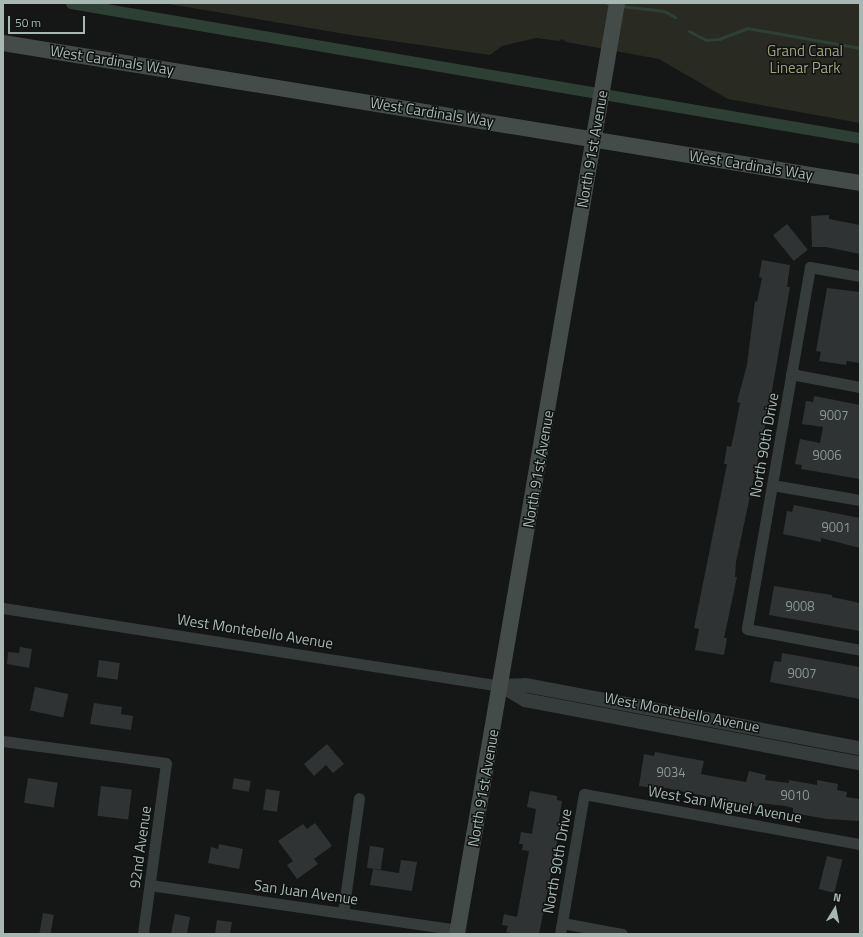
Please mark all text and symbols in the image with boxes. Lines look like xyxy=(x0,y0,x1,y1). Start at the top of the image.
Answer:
scale bar xyxy=(10,8,87,34)
text: 50 m xyxy=(15,13,41,32)
street label: West Cardinals Way xyxy=(49,41,175,79)
park label: Grand Canal Linear Park xyxy=(767,41,843,76)
street label: North 91st Avenue xyxy=(573,89,611,209)
street label: West Cardinals Way xyxy=(369,93,495,131)
street label: West Cardinals Way xyxy=(688,146,814,184)
street label: North 90th Drive xyxy=(746,391,782,499)
house number: 9007 xyxy=(819,407,849,423)
street label: North 91st Avenue xyxy=(519,409,557,529)
house number: 9006 xyxy=(812,447,842,463)
house number: 9001 xyxy=(821,519,851,535)
house number: 9008 xyxy=(785,598,815,614)
street label: West Montebello Avenue xyxy=(176,610,334,652)
house number: 9007 xyxy=(787,665,817,681)
street label: West Montebello Avenue xyxy=(603,688,761,736)
street label: North 91st Avenue xyxy=(464,728,502,848)
house number: 9034 xyxy=(656,764,686,780)
street label: West San Miguel Avenue xyxy=(647,782,803,826)
house number: 9010 xyxy=(780,787,810,803)
street label: 92nd Avenue xyxy=(125,805,155,889)
street label: North 90th Drive xyxy=(539,807,575,915)
street label: San Juan Avenue xyxy=(253,876,359,908)
north arrow xyxy=(815,889,855,929)
text: N xyxy=(832,889,842,906)

